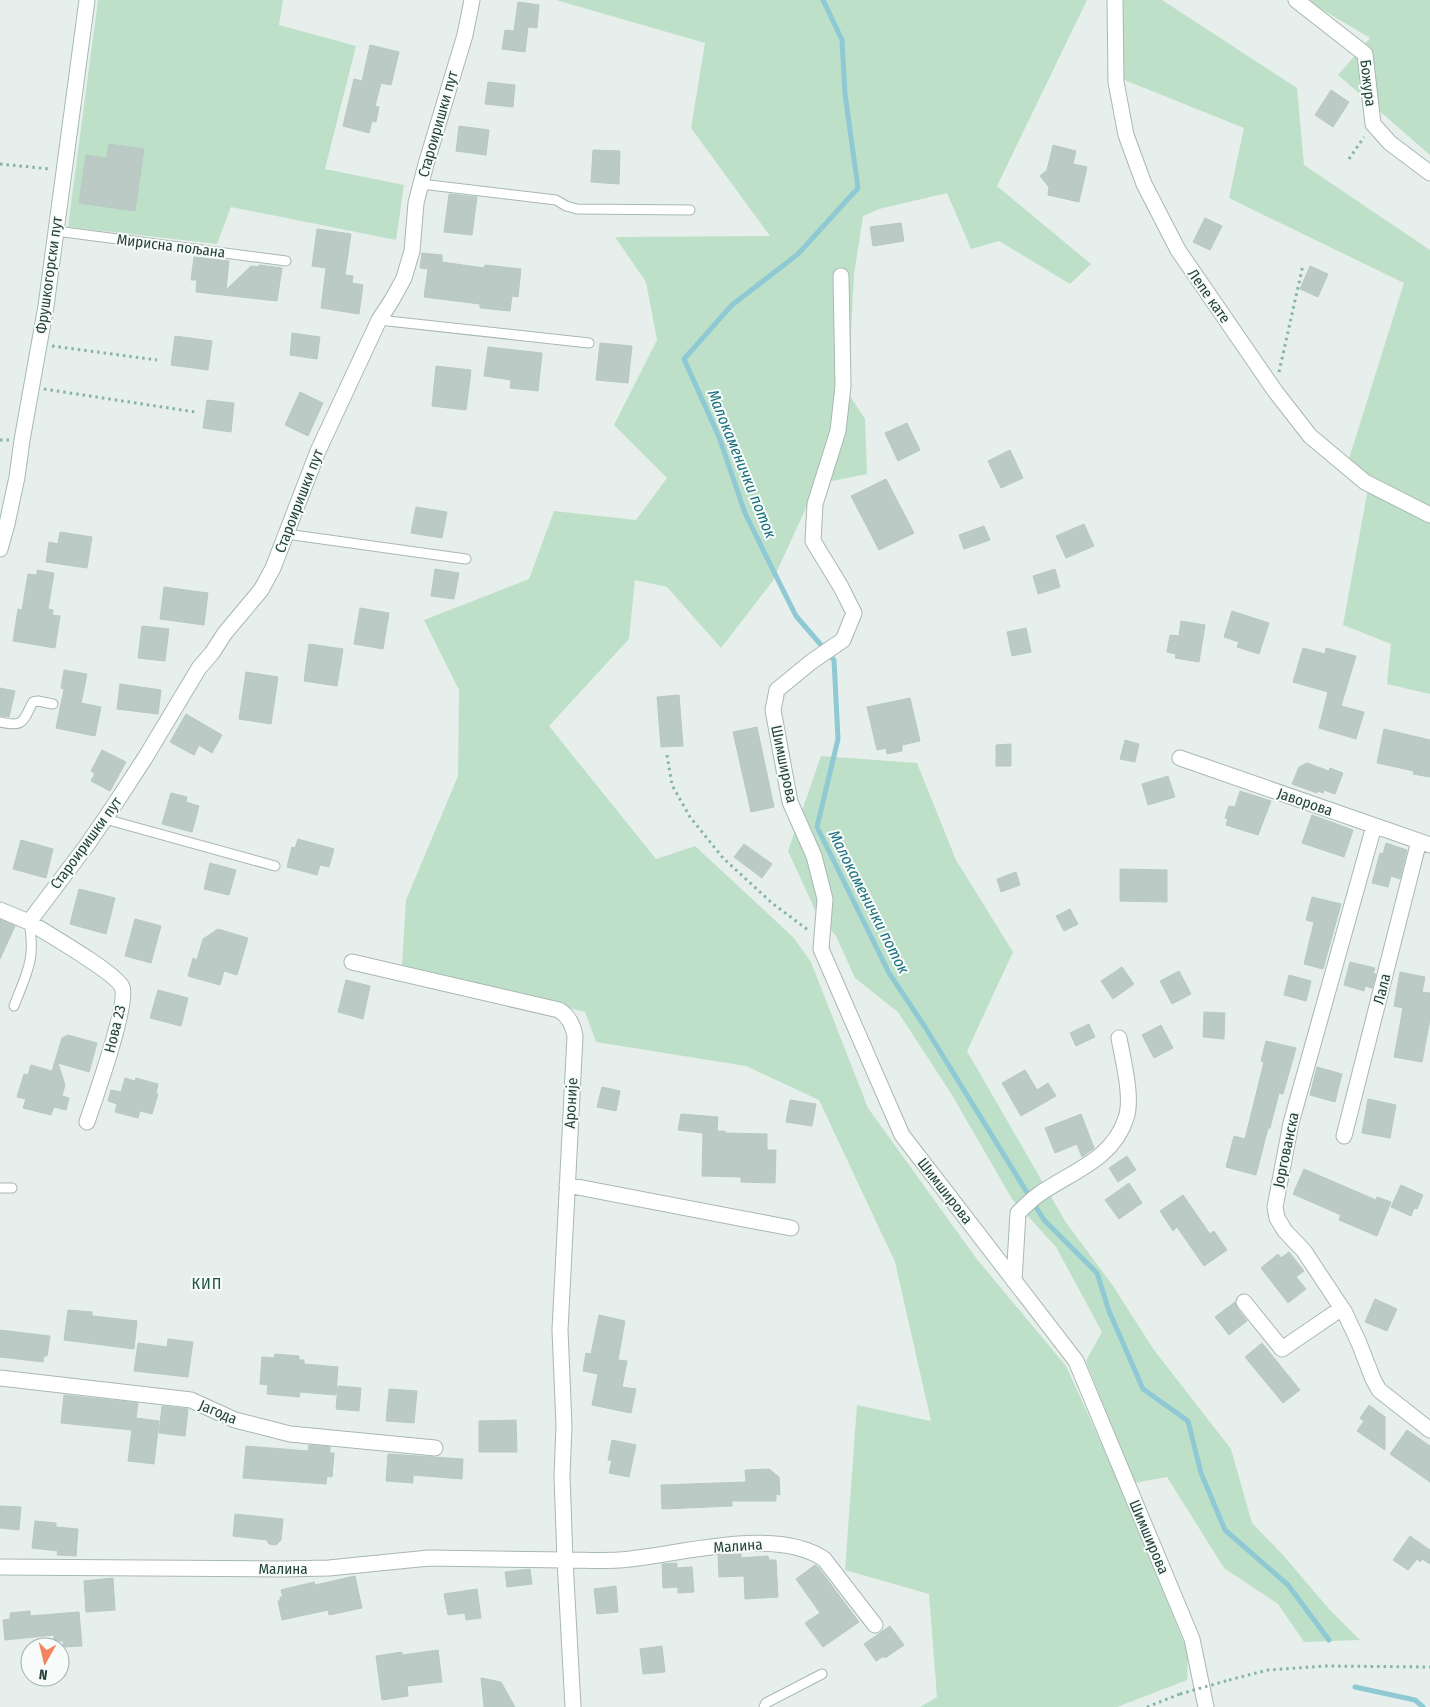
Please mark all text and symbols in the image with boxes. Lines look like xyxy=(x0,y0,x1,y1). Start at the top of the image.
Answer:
street label: Божура xyxy=(1356,59,1380,107)
street label: Староиришки пут xyxy=(414,68,462,179)
street label: Фрушкогорски пут xyxy=(32,214,66,335)
street label: Мирисна пољана xyxy=(116,230,226,262)
street label: Лепе кате xyxy=(1184,265,1234,327)
water label: Малокаменички поток xyxy=(703,387,781,541)
street label: Староиришки пут xyxy=(271,446,327,555)
street label: Шимширова xyxy=(767,724,801,804)
street label: Јаворова xyxy=(1275,784,1335,820)
street label: Староиришки пут xyxy=(46,793,126,893)
water label: Малокаменички поток xyxy=(824,827,914,977)
street label: Лала xyxy=(1369,972,1395,1006)
street label: Нова 23 xyxy=(100,1003,130,1055)
street label: Ароније xyxy=(561,1077,581,1129)
street label: Јоргованска xyxy=(1269,1111,1303,1189)
street label: Шимширова xyxy=(914,1154,976,1228)
district label: КИП xyxy=(192,1274,222,1293)
street label: Јагода xyxy=(196,1396,240,1428)
street label: Шимширова xyxy=(1125,1497,1173,1577)
street label: Малина xyxy=(713,1535,763,1557)
street label: Малина xyxy=(258,1560,308,1578)
north arrow xyxy=(20,1637,70,1687)
text: N xyxy=(38,1665,49,1683)

